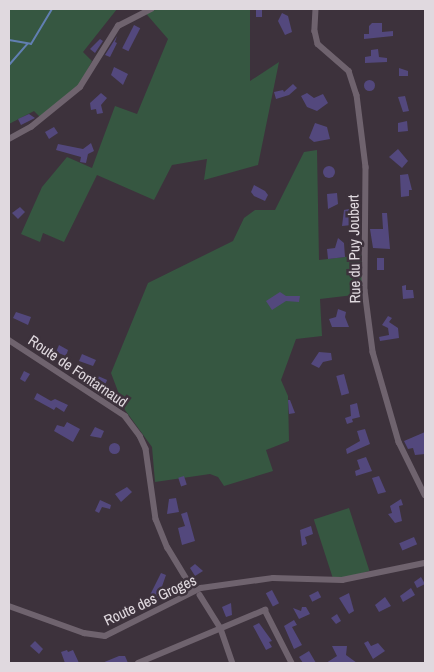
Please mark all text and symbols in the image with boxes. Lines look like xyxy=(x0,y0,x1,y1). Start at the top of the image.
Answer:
street label: Rue du Puy Joubert xyxy=(344,194,364,304)
street label: Route de Fontarnaud xyxy=(25,331,131,411)
street label: Route des Groges xyxy=(101,571,199,629)

